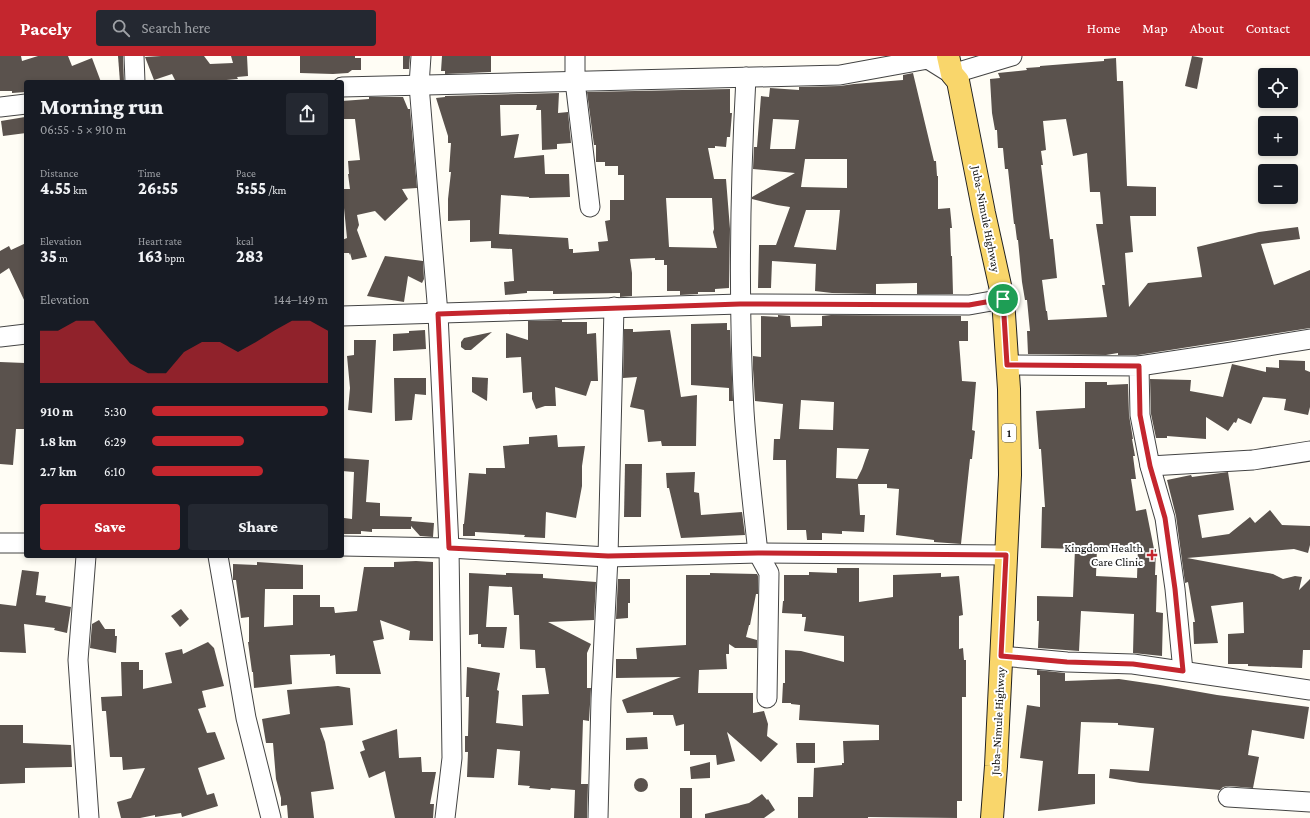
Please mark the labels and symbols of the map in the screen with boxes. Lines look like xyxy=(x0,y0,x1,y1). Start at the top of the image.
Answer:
street label: Juba–Nimule Highway xyxy=(969,164,1003,274)
pin xyxy=(986,282,1020,316)
road number: 1 xyxy=(1002,424,1016,442)
place label: Kingdom Health Care Clinic xyxy=(1064,541,1144,569)
marker: Kingdom Health Care Clinic xyxy=(1146,549,1158,561)
street label: Juba–Nimule Highway xyxy=(988,666,1008,776)

